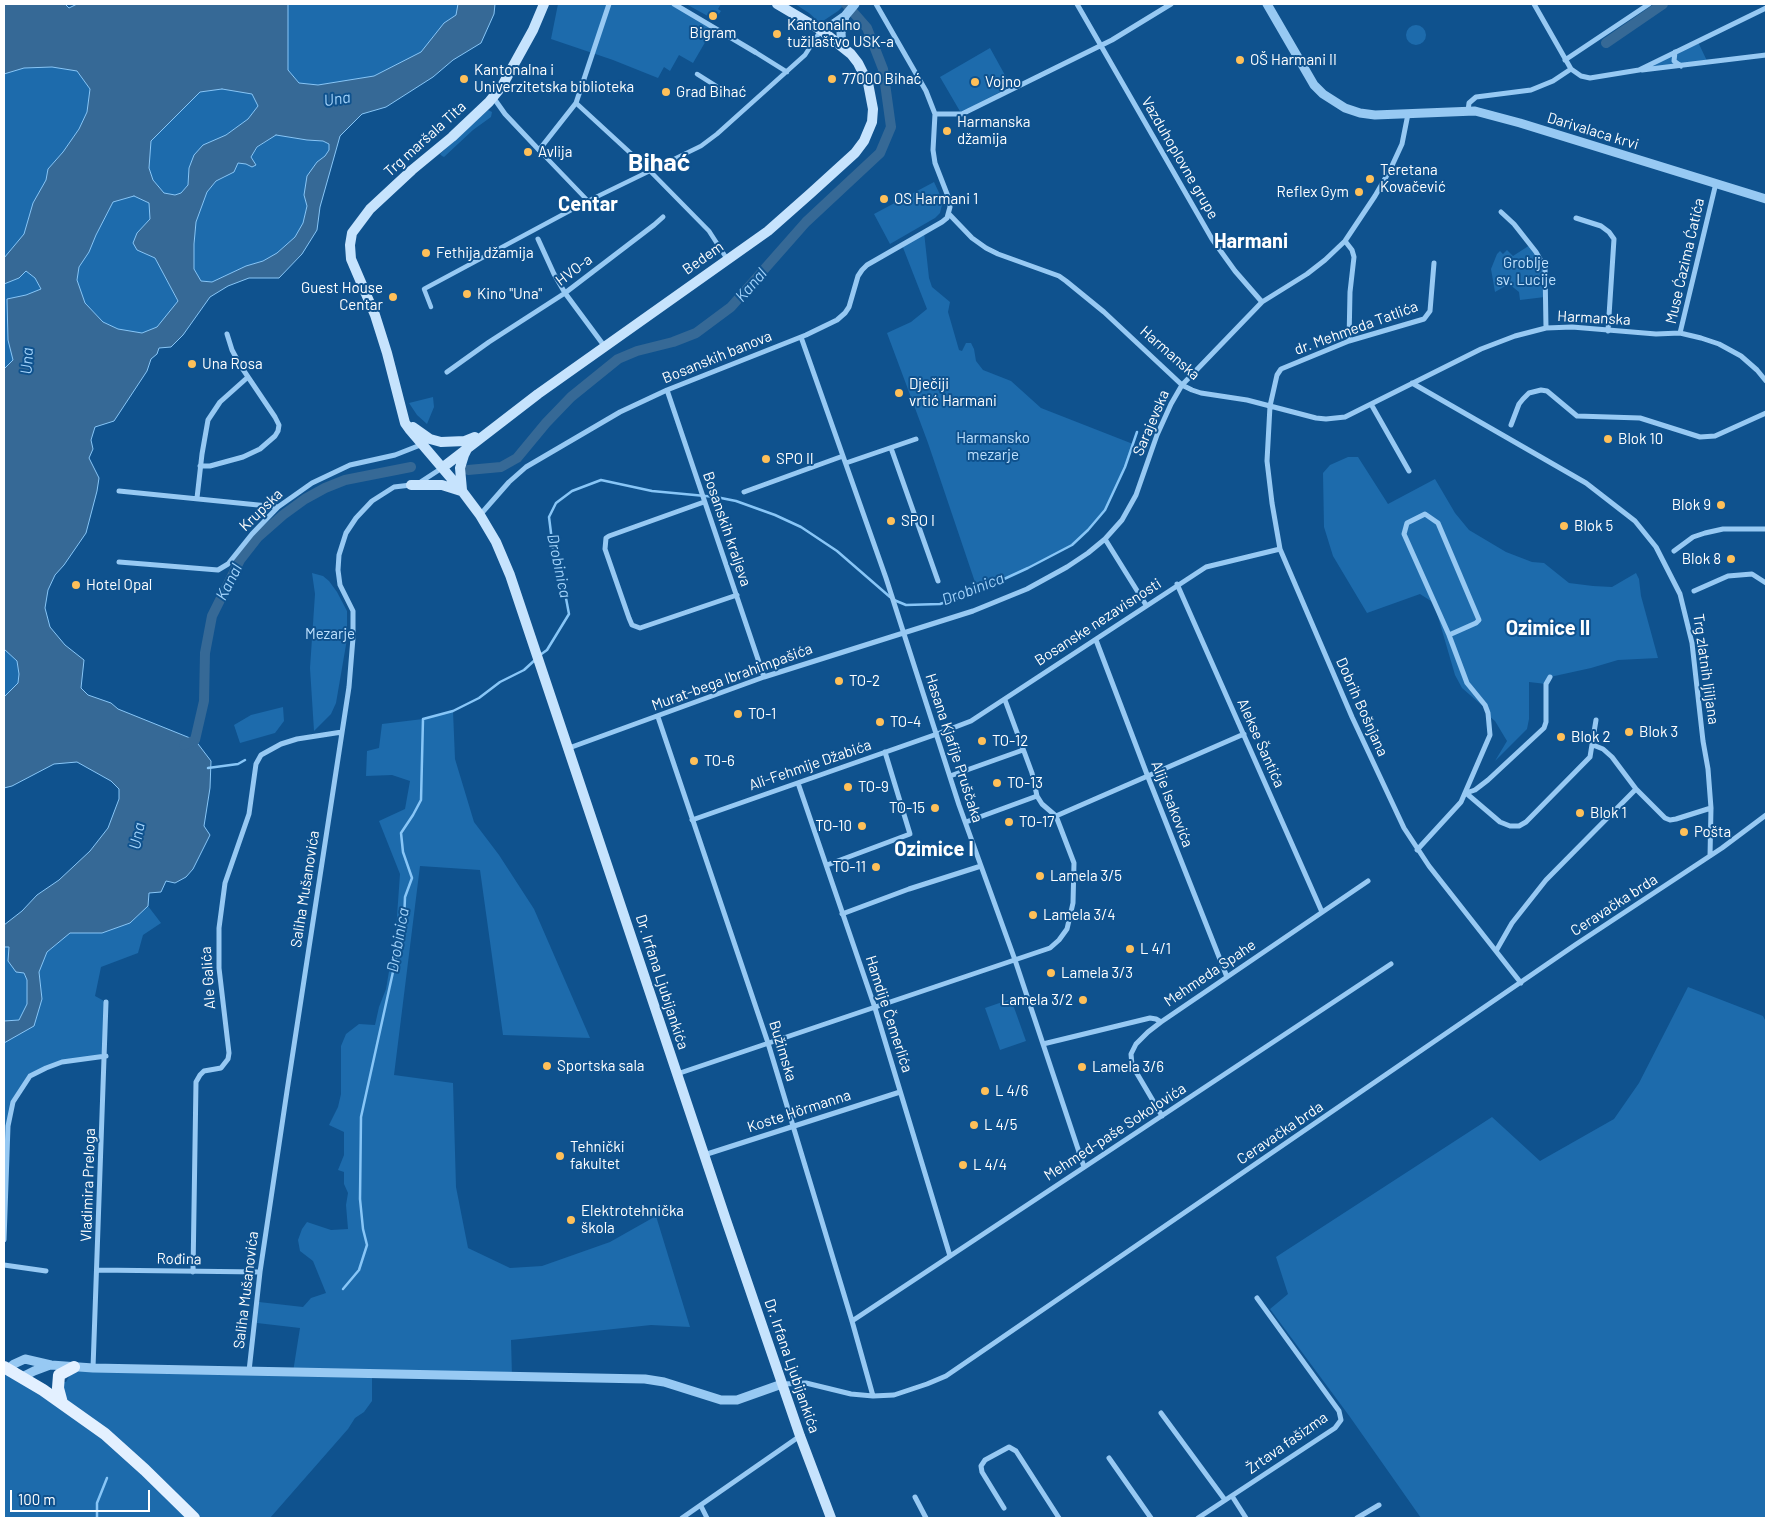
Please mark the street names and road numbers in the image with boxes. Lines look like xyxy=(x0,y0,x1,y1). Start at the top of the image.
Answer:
street label: Vazduhoplovne grupe xyxy=(1138,94,1222,222)
street label: Trg maršala Tita xyxy=(380,98,470,180)
street label: Darivalaca krvi xyxy=(1545,109,1641,153)
street label: Muse Ćazima Ćatića xyxy=(1662,196,1708,326)
street label: Bedem xyxy=(679,237,727,279)
street label: HVO-a xyxy=(552,250,596,290)
street label: dr. Mehmeda Tatlića xyxy=(1292,297,1420,359)
street label: Harmanska xyxy=(1557,307,1631,329)
street label: Harmanska xyxy=(1136,322,1204,384)
street label: Bosanskih banova xyxy=(660,327,774,387)
street label: Sarajevska xyxy=(1129,387,1173,459)
street label: Bosanskih kraljeva xyxy=(699,469,755,589)
street label: Krupska xyxy=(236,485,286,535)
street label: Bosanske nezavisnosti xyxy=(1031,574,1165,670)
street label: Trg zlatnih ljiljana xyxy=(1689,612,1723,726)
street label: Murat-bega Ibrahimpašića xyxy=(649,640,815,714)
street label: Dobrih Bošnjana xyxy=(1332,655,1392,759)
street label: Hasana Kjafije Pruščaka xyxy=(921,671,987,825)
street label: Alekse Šantića xyxy=(1233,696,1289,790)
street label: Ali-Fehmije Džabića xyxy=(746,736,874,794)
street label: Alije Isakovića xyxy=(1147,758,1197,850)
street label: Saliha Mušanovića xyxy=(287,829,323,949)
street label: Ceravačka brda xyxy=(1567,870,1661,940)
street label: Dr. Irfana Ljubijankića xyxy=(632,912,692,1052)
street label: Mehmeda Spahe xyxy=(1161,936,1259,1010)
street label: Ale Galića xyxy=(197,946,219,1010)
street label: Hamdije Čemerlića xyxy=(862,953,916,1075)
street label: Bužimska xyxy=(765,1019,801,1083)
street label: Mehmed-paše Sokolovića xyxy=(1041,1079,1189,1185)
street label: Koste Hörmanna xyxy=(745,1086,853,1136)
street label: Ceravačka brda xyxy=(1234,1098,1326,1168)
street label: Vladimira Preloga xyxy=(77,1128,99,1242)
street label: Saliha Mušanovića xyxy=(230,1230,262,1350)
street label: Rođina xyxy=(156,1250,202,1268)
street label: Dr. Irfana Ljubijankića xyxy=(761,1296,823,1436)
street label: Žrtava fašizma xyxy=(1243,1408,1331,1478)

